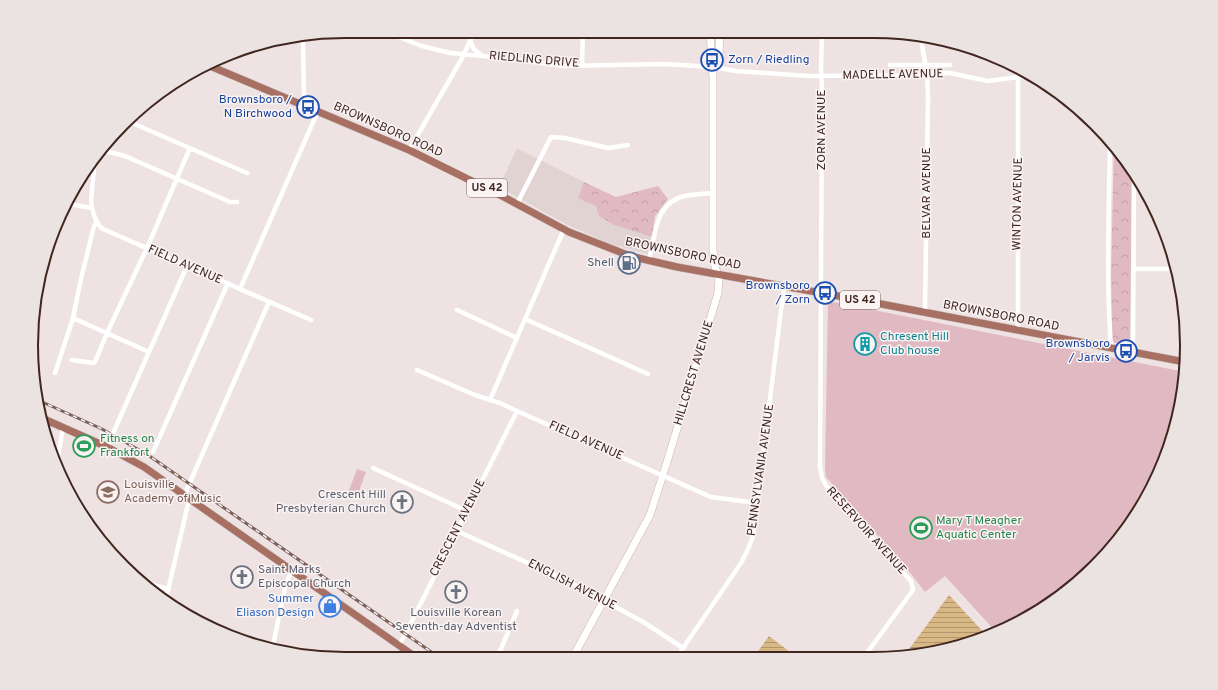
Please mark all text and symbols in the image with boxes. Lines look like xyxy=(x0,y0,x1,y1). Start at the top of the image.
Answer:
bus stop icon: Zorn / Riedling xyxy=(699,47,725,73)
street label: RIEDLING DRIVE xyxy=(488,48,580,72)
place label: Zorn / Riedling xyxy=(728,52,809,68)
street label: MADELLE AVENUE xyxy=(842,66,944,84)
street label: ZORN AVENUE xyxy=(814,89,830,171)
place label: Brownsboro / N Birchwood xyxy=(219,92,292,122)
bus stop icon: Brownsboro / N Birchwood xyxy=(295,94,321,120)
street label: BROWNSBORO ROAD xyxy=(331,99,445,161)
street label: BELVAR AVENUE xyxy=(919,147,935,239)
street label: WINTON AVENUE xyxy=(1009,157,1027,251)
road number: US 42 xyxy=(467,179,507,197)
street label: BROWNSBORO ROAD xyxy=(624,234,742,274)
street label: FIELD AVENUE xyxy=(145,241,225,289)
fuel station icon: Shell xyxy=(616,250,642,276)
place label: Shell xyxy=(587,255,614,271)
place label: Brownsboro / Zorn xyxy=(746,278,810,308)
bus stop icon: Brownsboro / Zorn xyxy=(812,280,838,306)
road number: US 42 xyxy=(840,291,880,309)
street label: BROWNSBORO ROAD xyxy=(941,297,1061,335)
street label: HILLCREST AVENUE xyxy=(670,318,718,428)
place label: Chresent Hill Club house xyxy=(880,329,949,359)
building icon: Chresent Hill Club house xyxy=(852,331,878,357)
place label: Brownsboro / Jarvis xyxy=(1046,336,1110,366)
bus stop icon: Brownsboro / Jarvis xyxy=(1113,338,1139,364)
street label: PENNSYLVANIA AVENUE xyxy=(744,403,778,537)
street label: FIELD AVENUE xyxy=(546,417,626,465)
place label: Fitness on Frankfort xyxy=(100,431,155,461)
sports icon: Fitness on Frankfort xyxy=(71,433,97,459)
street label: CRESCENT AVENUE xyxy=(426,476,490,580)
place label: Louisville Academy of Music xyxy=(124,477,222,507)
school or university icon: Louisville Academy of Music xyxy=(95,479,121,505)
street label: RESERVOIR AVENUE xyxy=(822,484,910,578)
place label: Crescent Hill Presbyterian Church xyxy=(276,487,386,517)
church icon: Crescent Hill Presbyterian Church xyxy=(389,489,415,515)
place label: Mary T Meagher Aquatic Center xyxy=(936,513,1022,543)
sports icon: Mary T Meagher Aquatic Center xyxy=(908,515,934,541)
street label: ENGLISH AVENUE xyxy=(525,556,619,614)
place label: Saint Marks Episcopal Church xyxy=(258,562,351,592)
church icon: Saint Marks Episcopal Church xyxy=(229,564,255,590)
church icon: Louisville Korean Seventh-day Adventist xyxy=(443,579,469,605)
place label: Summer Eliason Design xyxy=(236,591,314,621)
shop icon: Summer Eliason Design xyxy=(317,593,343,619)
place label: Louisville Korean Seventh-day Adventist xyxy=(395,605,517,635)

